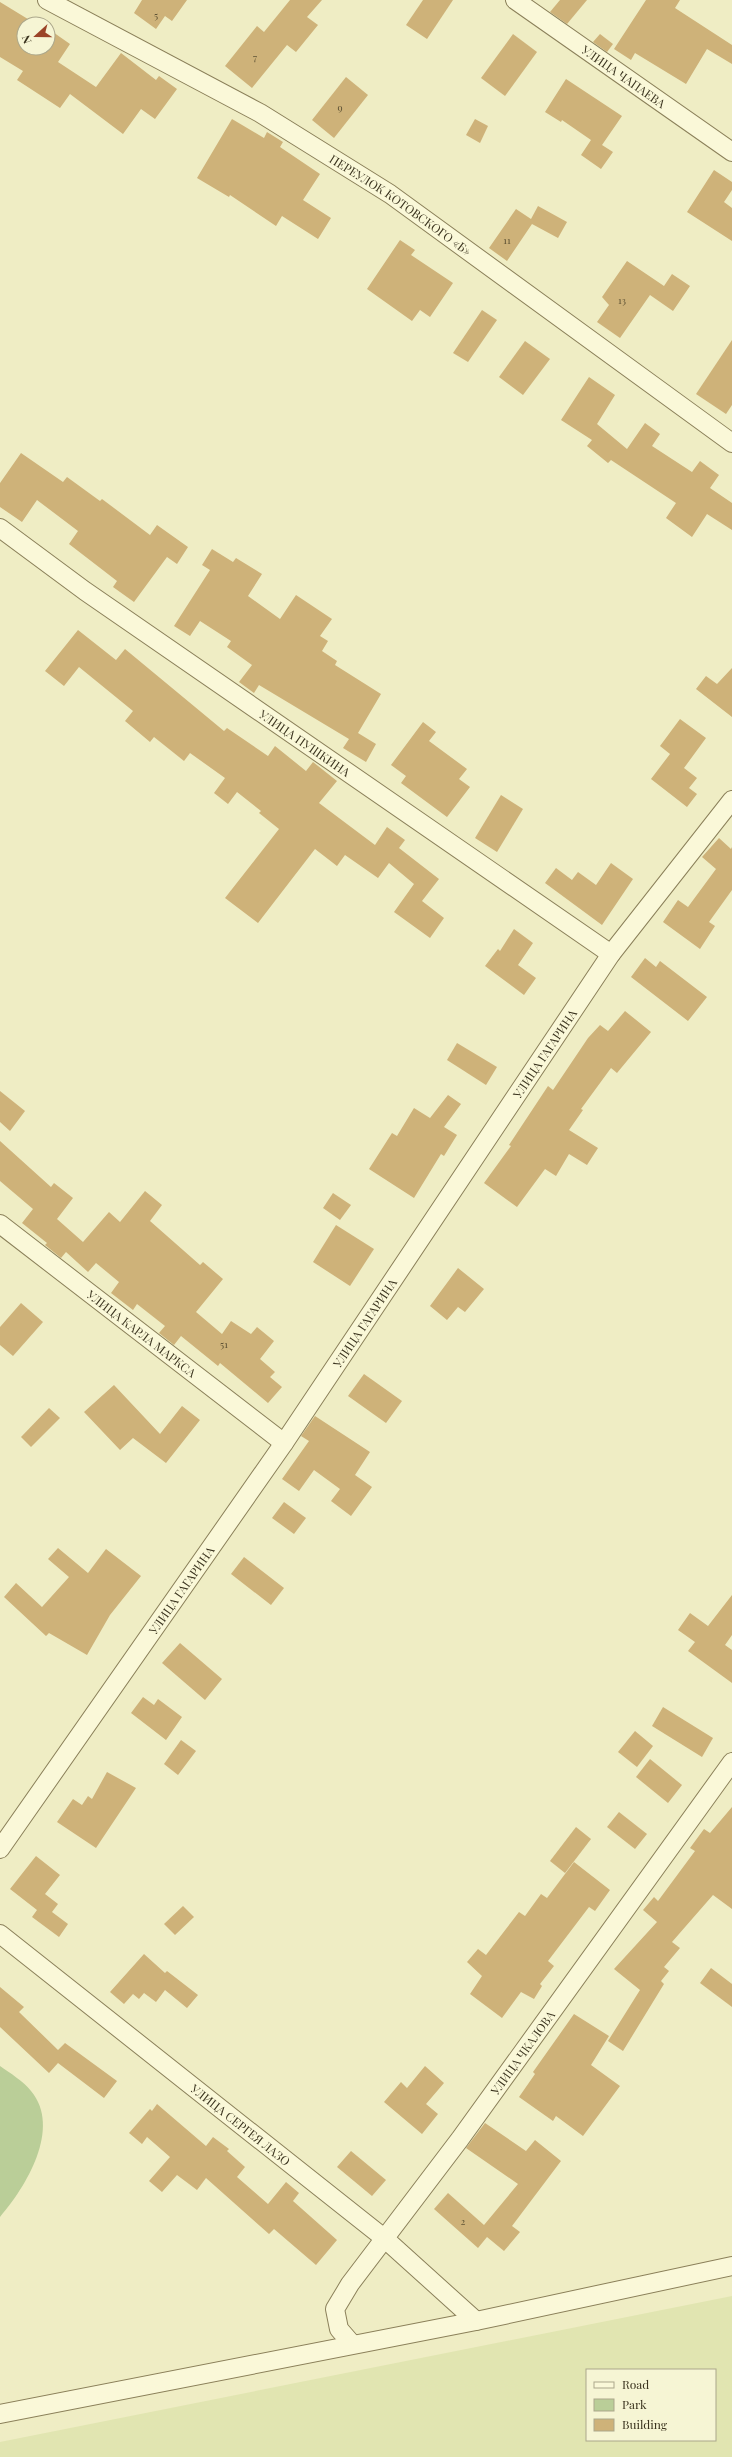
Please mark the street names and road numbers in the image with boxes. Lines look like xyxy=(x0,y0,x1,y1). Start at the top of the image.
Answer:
street label: УЛИЦА ЧАПАЕВА xyxy=(578,41,669,111)
street label: ПЕРЕУЛОК КОТОВСКОГО «Б» xyxy=(327,150,475,259)
street label: УЛИЦА ПУШКИНА xyxy=(255,705,354,780)
street label: УЛИЦА ГАГАРИНА xyxy=(508,1006,580,1102)
street label: УЛИЦА ГАГАРИНА xyxy=(328,1275,400,1371)
street label: УЛИЦА КАРЛА МАРКСА xyxy=(83,1286,200,1381)
street label: УЛИЦА ГАГАРИНА xyxy=(144,1543,218,1638)
street label: УЛИЦА ЧКАЛОВА xyxy=(486,2007,558,2099)
street label: УЛИЦА СЕРГЕЯ ЛАЗО xyxy=(187,2080,294,2169)

